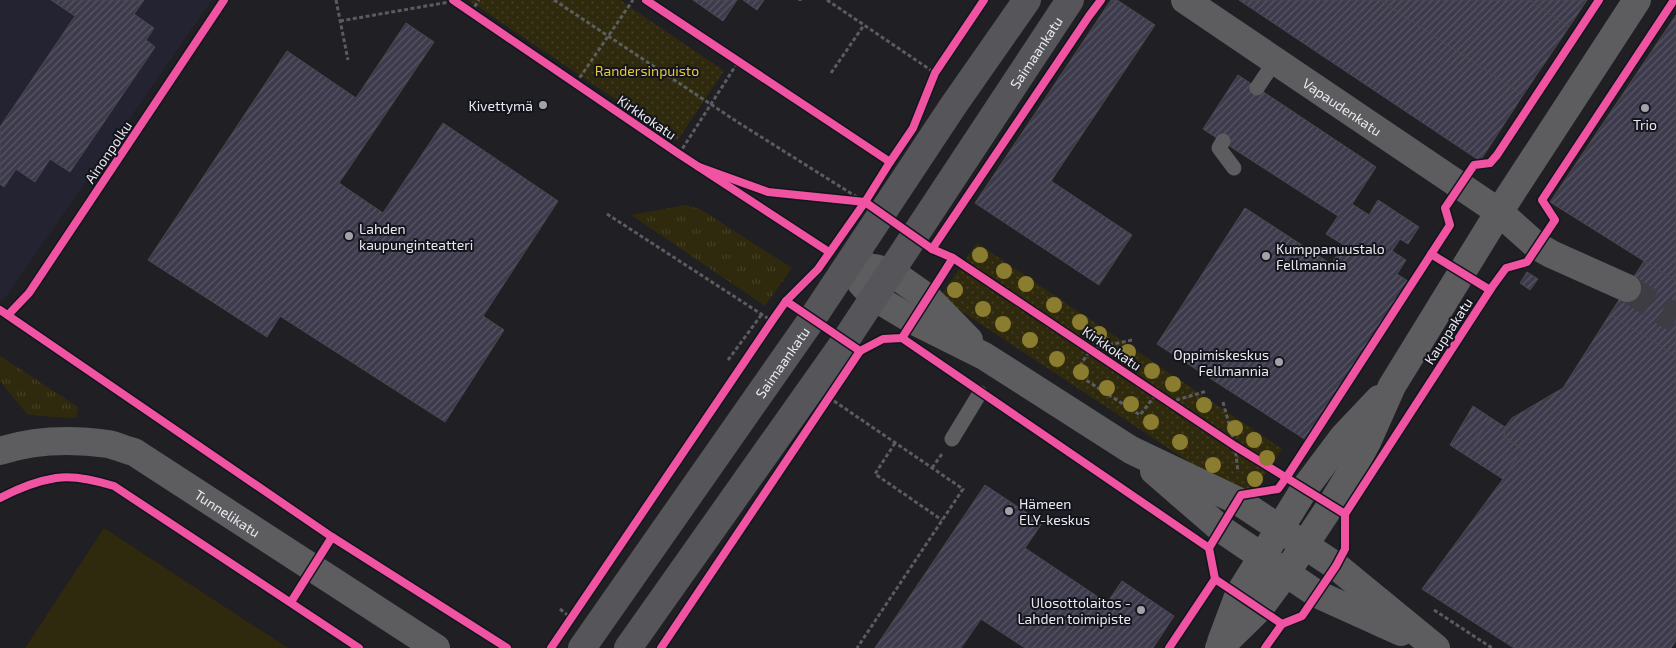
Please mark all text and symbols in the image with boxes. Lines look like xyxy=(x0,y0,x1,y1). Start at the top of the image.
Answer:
street label: Saimaankatu xyxy=(1006,13,1066,91)
park label: Randersinpuisto xyxy=(595,62,699,79)
street label: Vapaudenkatu xyxy=(1300,74,1385,139)
street label: Kirkkokatu xyxy=(614,91,680,143)
place label: Kivettymä xyxy=(468,97,533,114)
marker: Kivettymä xyxy=(537,99,549,111)
marker: Trio xyxy=(1639,102,1651,114)
place label: Trio xyxy=(1633,116,1657,133)
street label: Ainonpolku xyxy=(81,118,135,186)
place label: Lahden kaupunginteatteri xyxy=(359,220,473,253)
marker: Lahden kaupunginteatteri xyxy=(343,230,355,242)
place label: Kumppanuustalo Fellmannia xyxy=(1276,240,1385,273)
marker: Kumppanuustalo Fellmannia xyxy=(1260,250,1272,262)
street label: Kauppakatu xyxy=(1420,295,1476,367)
street label: Kirkkokatu xyxy=(1079,322,1145,374)
street label: Saimaankatu xyxy=(751,323,813,401)
place label: Oppimiskeskus Fellmannia xyxy=(1173,346,1269,379)
marker: Oppimiskeskus Fellmannia xyxy=(1273,356,1285,368)
street label: Tunnelikatu xyxy=(192,485,264,540)
place label: Hämeen ELY-keskus xyxy=(1019,495,1090,528)
marker: Hämeen ELY-keskus xyxy=(1003,505,1015,517)
place label: Ulosottolaitos - Lahden toimipiste xyxy=(1017,594,1131,627)
marker: Ulosottolaitos - Lahden toimipiste xyxy=(1135,604,1147,616)

